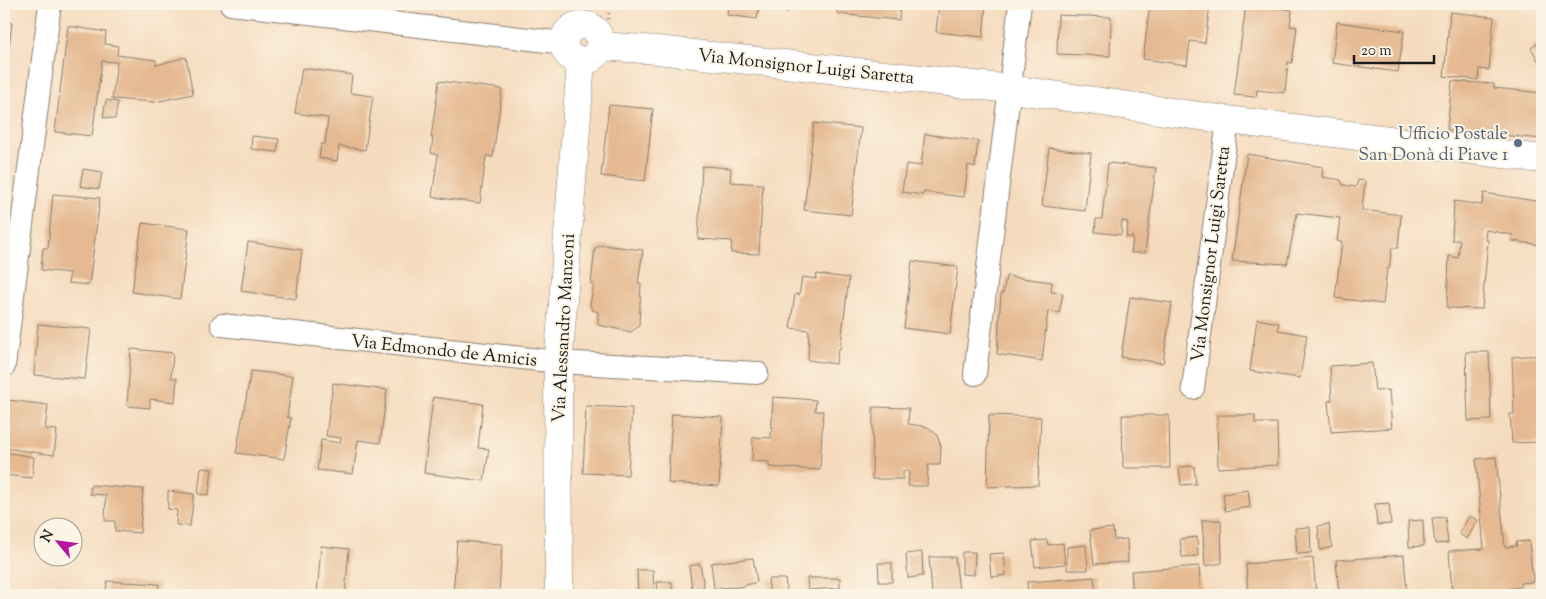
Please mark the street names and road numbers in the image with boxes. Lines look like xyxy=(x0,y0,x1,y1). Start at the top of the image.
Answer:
street label: Via Monsignor Luigi Saretta xyxy=(696,44,915,92)
street label: Via Monsignor Luigi Saretta xyxy=(1186,145,1238,364)
street label: Via Alessandro Manzoni xyxy=(547,233,583,424)
street label: Via Edmondo de Amicis xyxy=(349,329,538,375)

